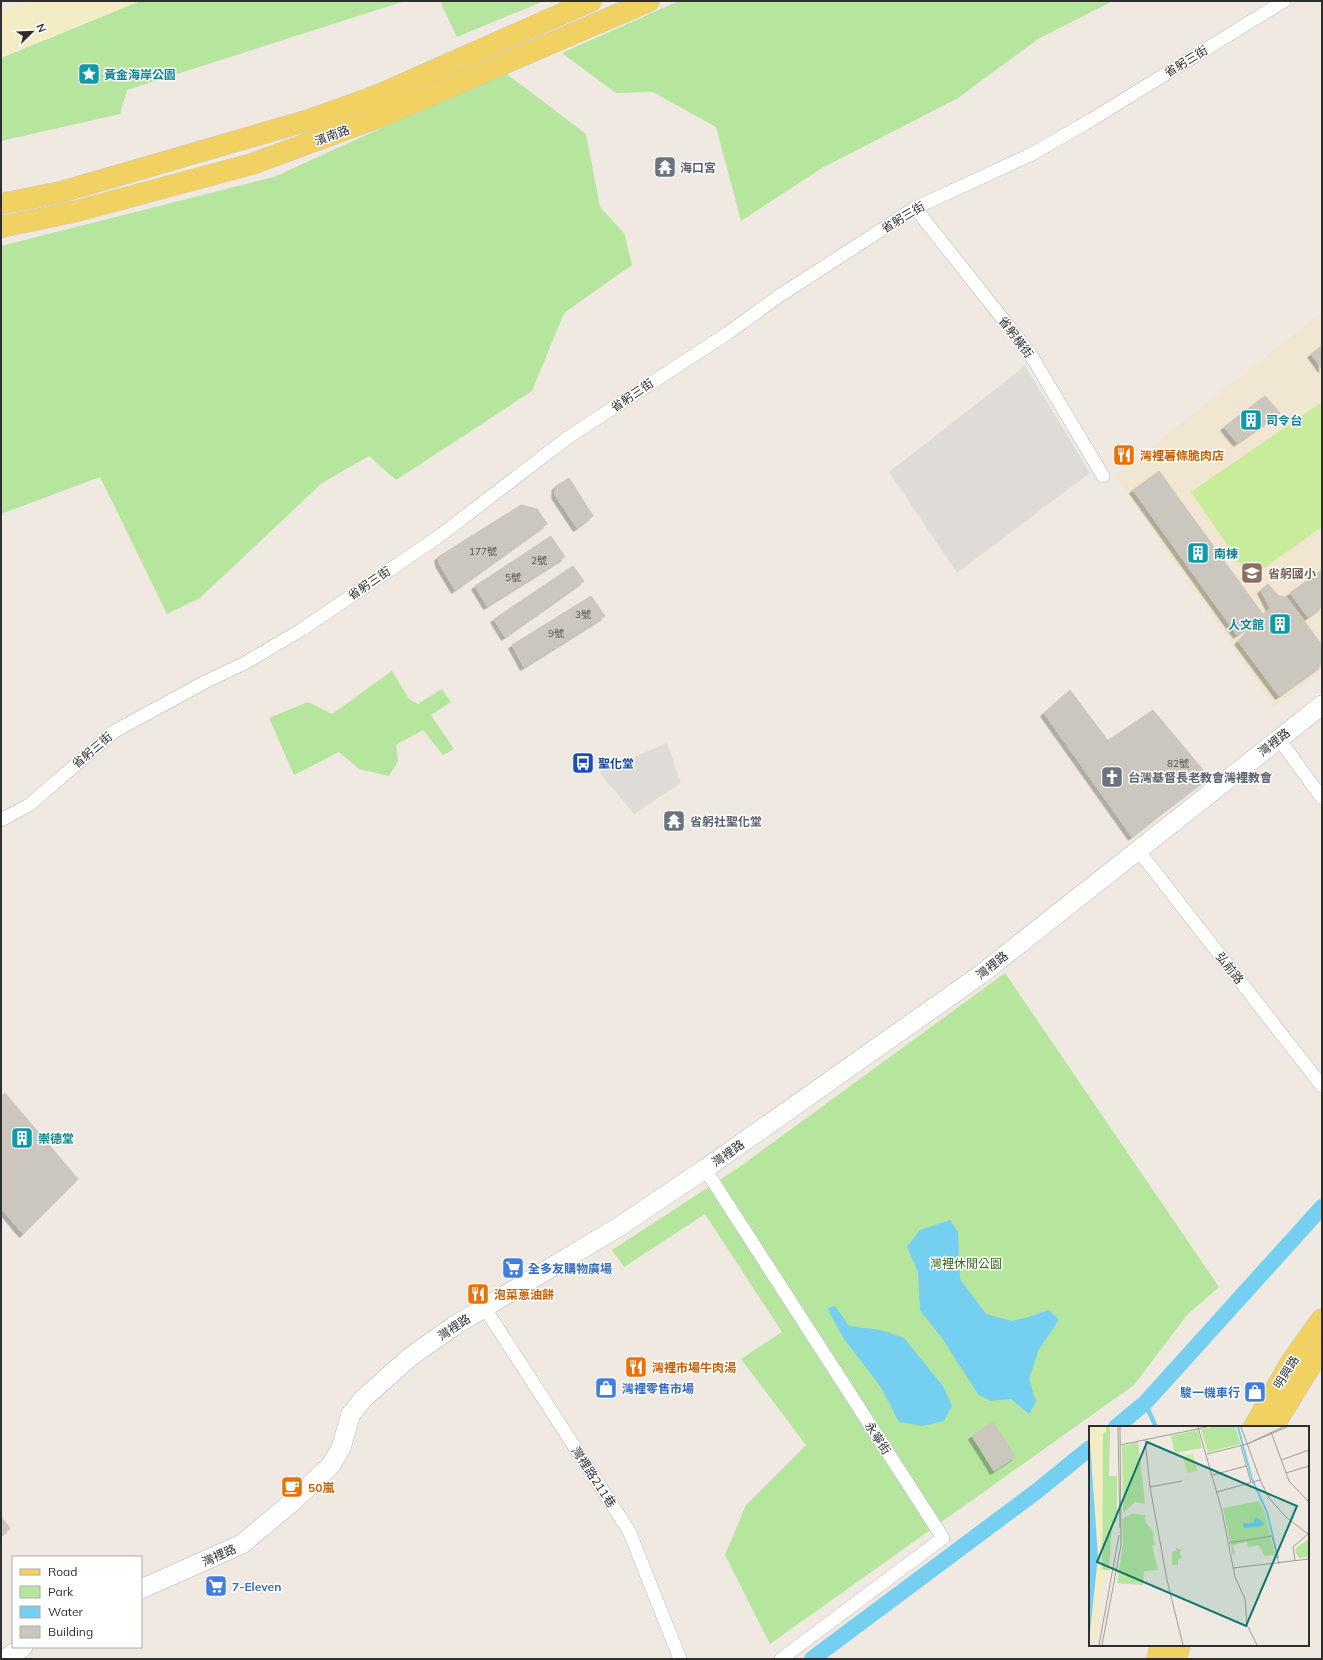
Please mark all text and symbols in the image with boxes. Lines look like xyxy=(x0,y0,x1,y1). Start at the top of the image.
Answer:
north arrow xyxy=(12,12,52,52)
text: N xyxy=(33,22,49,35)
street label: 省躬三街 xyxy=(1162,42,1210,80)
place icon: 黃金海岸公園 xyxy=(76,61,102,87)
place label: 黃金海岸公園 xyxy=(104,67,176,82)
street label: 濱南路 xyxy=(313,122,351,148)
temple icon: 海口宮 xyxy=(652,154,678,180)
place label: 海口宮 xyxy=(680,160,716,175)
street label: 省躬三街 xyxy=(879,198,927,236)
street label: 省躬橫街 xyxy=(996,313,1036,361)
street label: 省躬三街 xyxy=(608,375,656,415)
building icon: 司令台 xyxy=(1238,407,1264,433)
place label: 司令台 xyxy=(1266,413,1302,428)
restaurant icon: 灣裡薯條脆肉店 xyxy=(1111,442,1137,468)
place label: 灣裡薯條脆肉店 xyxy=(1140,448,1224,463)
building icon: 南棟 xyxy=(1185,540,1211,566)
house number: 177號 xyxy=(469,545,497,558)
place label: 南棟 xyxy=(1214,546,1238,561)
house number: 2號 xyxy=(531,554,547,567)
school or university icon: 省躬國小 xyxy=(1239,560,1265,586)
street label: 省躬三街 xyxy=(345,563,393,603)
place label: 省躬國小 xyxy=(1268,566,1316,581)
house number: 5號 xyxy=(505,571,521,584)
house number: 3號 xyxy=(575,608,591,621)
building icon: 人文館 xyxy=(1267,611,1293,637)
place label: 人文館 xyxy=(1228,617,1264,632)
house number: 9號 xyxy=(548,627,564,640)
street label: 灣裡路 xyxy=(1255,725,1293,759)
street label: 省躬三街 xyxy=(69,729,115,771)
bus stop icon: 聖化堂 xyxy=(570,750,596,776)
place label: 聖化堂 xyxy=(598,756,634,771)
house number: 82號 xyxy=(1167,757,1189,770)
church icon: 台灣基督長老教會灣裡教會 xyxy=(1099,764,1125,790)
place label: 台灣基督長老教會灣裡教會 xyxy=(1128,770,1272,785)
temple icon: 省躬社聖化堂 xyxy=(661,808,687,834)
place label: 省躬社聖化堂 xyxy=(690,814,762,829)
street label: 灣裡路 xyxy=(973,948,1011,982)
street label: 弘前路 xyxy=(1213,949,1247,987)
building icon: 崇德堂 xyxy=(9,1125,35,1151)
place label: 崇德堂 xyxy=(38,1131,74,1146)
street label: 灣裡路 xyxy=(709,1137,747,1169)
supermarket icon: 全多友購物廣場 xyxy=(500,1255,526,1281)
park label: 灣裡休閒公園 xyxy=(930,1256,1002,1271)
place label: 全多友購物廣場 xyxy=(528,1261,612,1276)
restaurant icon: 泡菜蔥油餅 xyxy=(465,1281,491,1307)
place label: 泡菜蔥油餅 xyxy=(494,1287,554,1302)
street label: 灣裡路 xyxy=(435,1311,473,1343)
street label: 明興路 xyxy=(1270,1353,1302,1391)
restaurant icon: 灣裡市場牛肉湯 xyxy=(623,1354,649,1380)
place label: 灣裡市場牛肉湯 xyxy=(652,1360,736,1375)
shop icon: 灣裡零售市場 xyxy=(593,1375,619,1401)
shop icon: 駿一機車行 xyxy=(1242,1379,1268,1405)
place label: 灣裡零售市場 xyxy=(622,1381,694,1396)
place label: 駿一機車行 xyxy=(1180,1385,1240,1400)
street label: 永寧街 xyxy=(862,1419,894,1457)
inset map xyxy=(1089,1426,1309,1646)
street label: 灣裡路211巷 xyxy=(569,1444,619,1510)
cafe icon: 50嵐 xyxy=(279,1474,305,1500)
place label: 50嵐 xyxy=(308,1480,334,1495)
street label: 灣裡路 xyxy=(199,1541,239,1569)
legend xyxy=(12,1556,142,1648)
text: Road xyxy=(48,1564,77,1579)
supermarket icon: 7-Eleven xyxy=(203,1573,229,1599)
place label: 7-Eleven xyxy=(232,1579,281,1594)
text: Park xyxy=(48,1584,74,1599)
text: Water xyxy=(48,1604,84,1619)
text: Building xyxy=(48,1624,93,1639)

